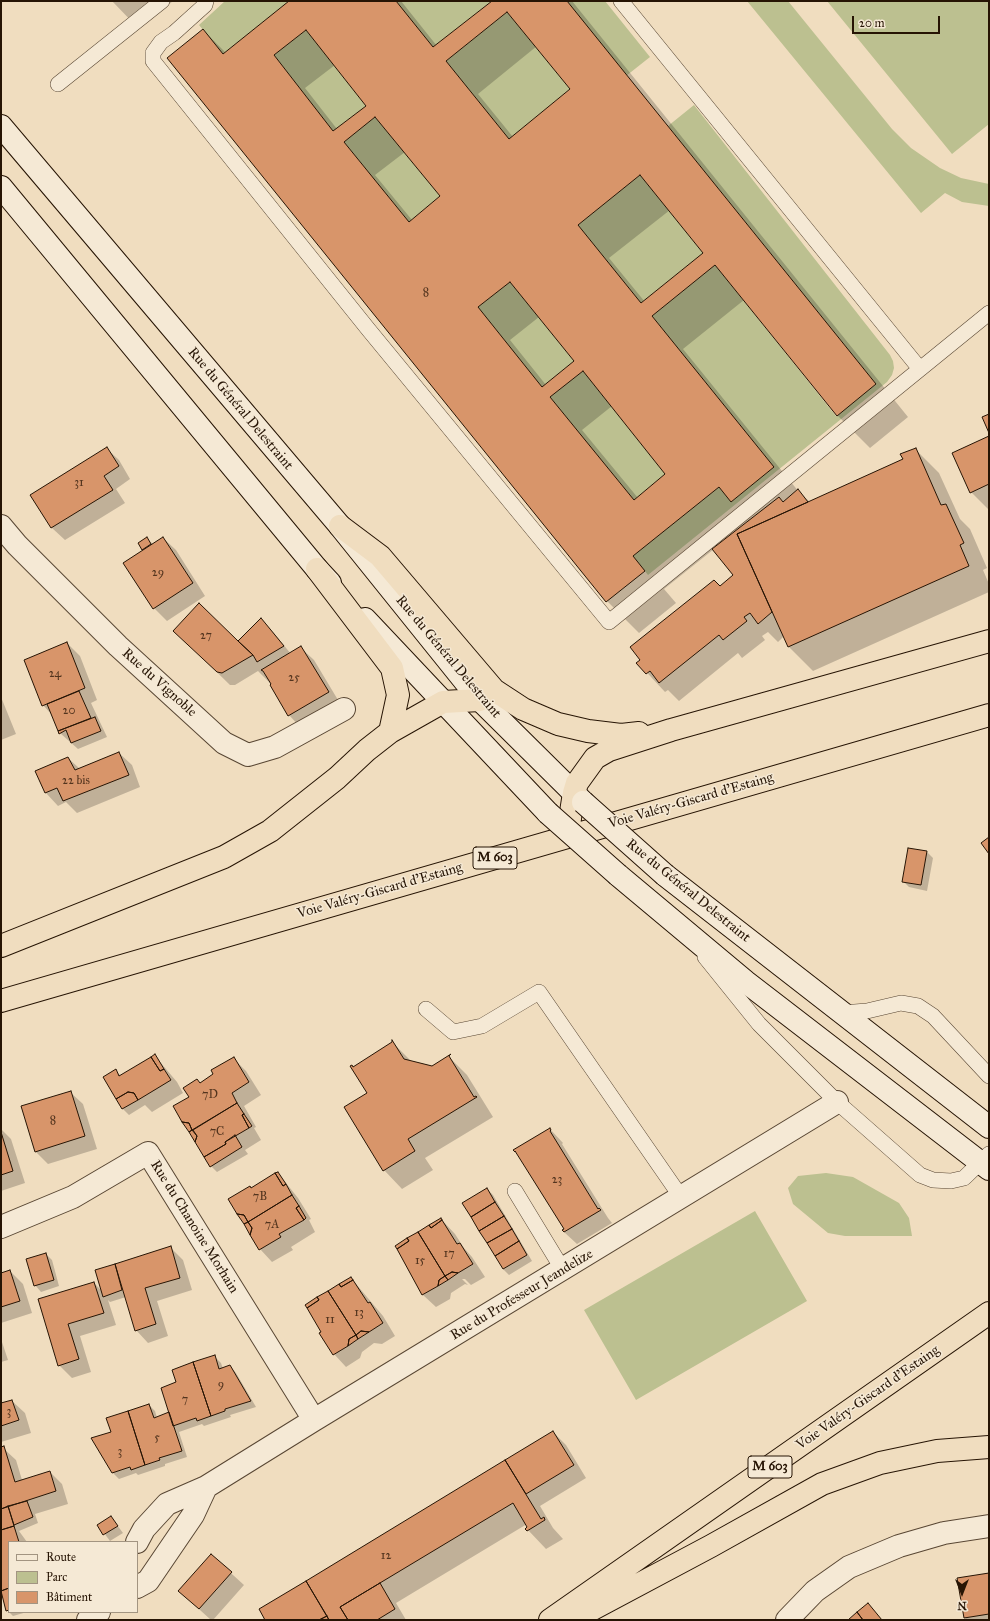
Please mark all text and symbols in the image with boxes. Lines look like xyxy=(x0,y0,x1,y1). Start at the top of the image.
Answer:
scale bar xyxy=(854,8,942,34)
text: 20 m xyxy=(859,16,885,30)
house number: 8 xyxy=(423,286,429,300)
street label: Rue du Général Delestraint xyxy=(184,344,296,474)
house number: 31 xyxy=(74,476,84,490)
house number: 29 xyxy=(152,566,164,580)
street label: Rue du Général Delestraint xyxy=(392,592,504,722)
house number: 27 xyxy=(200,629,212,643)
street label: Rue du Vignoble xyxy=(118,645,200,721)
house number: 24 xyxy=(49,667,61,681)
house number: 25 xyxy=(288,671,300,685)
house number: 20 xyxy=(63,704,75,718)
street label: Voie Valéry-Giscard d'Estaing xyxy=(607,769,775,833)
house number: 22 bis xyxy=(62,774,90,788)
street label: Rue du Général Delestraint xyxy=(623,836,753,946)
road number: M 603 xyxy=(473,847,517,869)
street label: Voie Valéry-Giscard d'Estaing xyxy=(296,859,464,923)
house number: 7D xyxy=(202,1088,218,1102)
house number: 8 xyxy=(50,1114,56,1128)
house number: 7C xyxy=(210,1125,224,1139)
street label: Rue du Chanoine Morhain xyxy=(146,1158,242,1296)
house number: 23 xyxy=(552,1173,562,1187)
house number: 7B xyxy=(253,1190,267,1204)
house number: 7A xyxy=(265,1218,279,1232)
street label: Rue du Professeur Jeandelize xyxy=(448,1246,596,1344)
house number: 17 xyxy=(443,1247,455,1261)
house number: 15 xyxy=(415,1254,425,1268)
house number: 13 xyxy=(354,1306,364,1320)
house number: 11 xyxy=(325,1313,335,1327)
street label: Voie Valéry-Giscard d'Estaing xyxy=(793,1342,943,1454)
house number: 9 xyxy=(218,1378,224,1392)
house number: 7 xyxy=(182,1393,188,1407)
house number: 3 xyxy=(7,1405,11,1419)
house number: 5 xyxy=(154,1431,160,1445)
house number: 3 xyxy=(118,1445,122,1459)
road number: M 603 xyxy=(748,1456,792,1478)
legend xyxy=(8,1541,138,1613)
house number: 12 xyxy=(381,1549,391,1563)
text: Route xyxy=(46,1550,76,1564)
text: Parc xyxy=(46,1570,67,1584)
north arrow xyxy=(942,1573,982,1613)
text: Bâtiment xyxy=(46,1590,92,1604)
text: N xyxy=(957,1599,967,1612)

